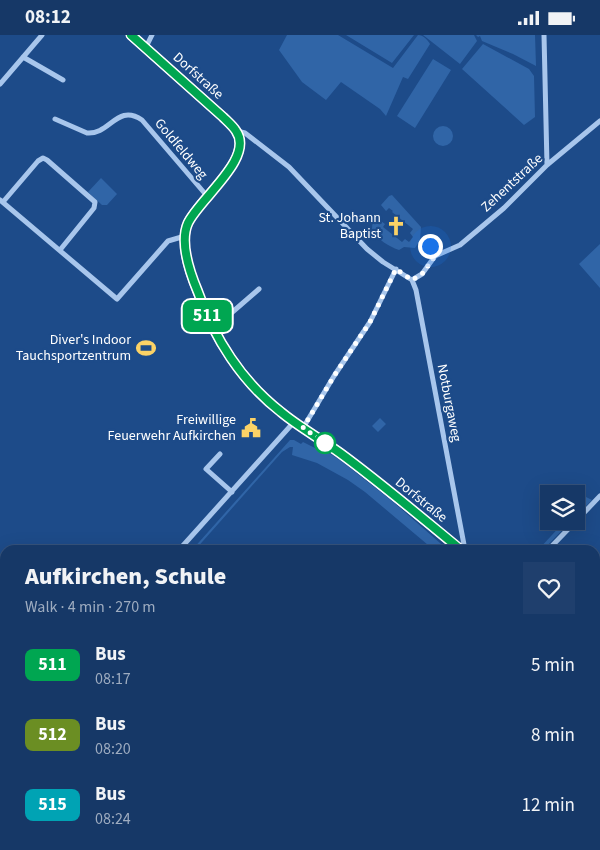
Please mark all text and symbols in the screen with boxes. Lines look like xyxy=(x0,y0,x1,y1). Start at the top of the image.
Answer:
text: 08:12 xyxy=(25,4,71,31)
street label: Dorfstraße xyxy=(168,48,228,104)
street label: Goldfeldweg xyxy=(150,114,212,184)
street label: Zehentstraße xyxy=(477,149,547,217)
place label: St. Johann Baptist xyxy=(318,208,381,244)
church icon: St. Johann Baptist xyxy=(385,215,407,237)
your location xyxy=(418,234,443,259)
line badge: 511 xyxy=(178,300,236,332)
text: 511 xyxy=(193,303,221,328)
place label: Diver's Indoor Tauchsportzentrum xyxy=(16,330,131,366)
sports icon: Diver's Indoor Tauchsportzentrum xyxy=(135,337,157,359)
street label: Notburgaweg xyxy=(432,362,466,444)
place label: Freiwillige Feuerwehr Aufkirchen xyxy=(108,410,236,446)
public building icon: Freiwillige Feuerwehr Aufkirchen xyxy=(240,417,262,439)
unlabelled marker xyxy=(314,432,336,454)
street label: Dorfstraße xyxy=(391,473,451,527)
map controls xyxy=(540,485,585,530)
button: layers xyxy=(540,485,585,530)
text: Aufkirchen, Schule xyxy=(25,559,226,594)
button: heart xyxy=(523,562,575,614)
text: Walk · 4 min · 270 m xyxy=(25,596,156,618)
text: Bus xyxy=(95,641,126,668)
text: 511 xyxy=(38,652,67,677)
text: 5 min xyxy=(531,652,575,679)
text: 08:17 xyxy=(95,668,131,690)
text: Bus xyxy=(95,711,126,738)
text: 512 xyxy=(38,722,67,747)
text: 8 min xyxy=(531,722,575,749)
text: 08:20 xyxy=(95,738,131,760)
text: Bus xyxy=(95,781,126,808)
text: 515 xyxy=(38,792,67,817)
text: 12 min xyxy=(521,792,575,819)
text: 08:24 xyxy=(95,808,131,830)

